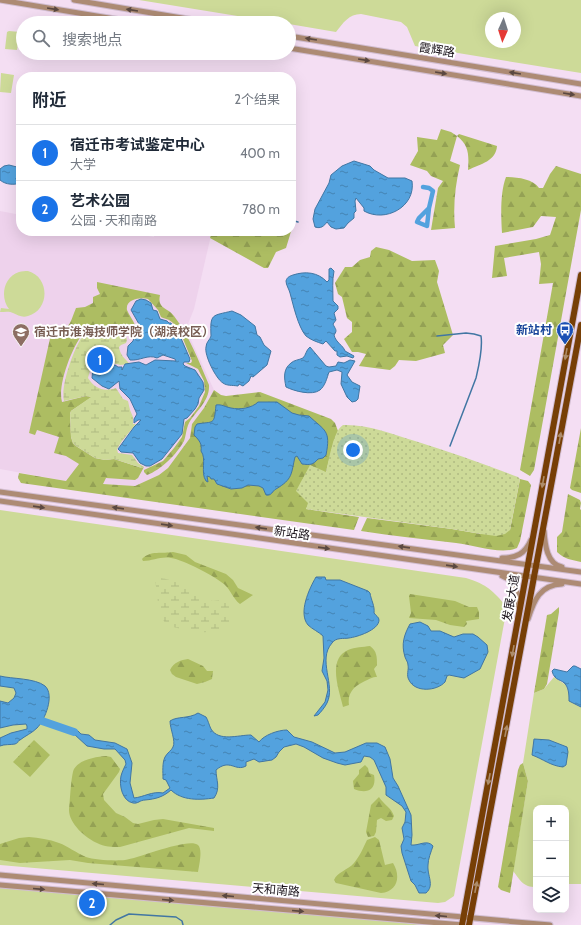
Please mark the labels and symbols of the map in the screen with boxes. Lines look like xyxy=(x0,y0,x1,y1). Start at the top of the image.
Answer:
one-way arrow xyxy=(47,6,59,12)
one-way arrow xyxy=(126,7,138,13)
north arrow xyxy=(485,12,521,48)
one-way arrow xyxy=(305,36,317,42)
street label: 霞辉路 xyxy=(418,39,456,60)
one-way arrow xyxy=(358,57,370,63)
one-way arrow xyxy=(435,70,447,76)
one-way arrow xyxy=(509,70,521,76)
one-way arrow xyxy=(563,91,576,97)
bus stop icon: 新站村 xyxy=(555,320,575,345)
school or university icon: 宿迁市淮海技师学院（湖滨校区） xyxy=(11,322,31,347)
place label: 新站村 xyxy=(516,322,552,337)
place label: 宿迁市淮海技师学院（湖滨校区） xyxy=(34,324,214,339)
pin: 1 xyxy=(87,345,113,375)
one-way arrow xyxy=(563,348,569,360)
one-way arrow xyxy=(557,432,563,445)
your location xyxy=(343,440,363,460)
one-way arrow xyxy=(540,476,546,488)
one-way arrow xyxy=(33,504,45,510)
one-way arrow xyxy=(112,505,125,511)
one-way arrow xyxy=(161,522,173,528)
street label: 新站路 xyxy=(273,523,311,542)
one-way arrow xyxy=(255,525,267,531)
one-way arrow xyxy=(398,544,410,550)
one-way arrow xyxy=(318,545,330,551)
one-way arrow xyxy=(446,563,458,569)
street label: 发展大道 xyxy=(499,573,522,623)
one-way arrow xyxy=(509,645,515,658)
one-way arrow xyxy=(503,725,509,738)
one-way arrow xyxy=(486,773,492,785)
one-way arrow xyxy=(92,880,104,887)
street label: 天和南路 xyxy=(251,880,301,899)
one-way arrow xyxy=(474,881,480,893)
one-way arrow xyxy=(33,885,45,892)
pin: 2 xyxy=(79,888,105,918)
one-way arrow xyxy=(222,892,234,899)
one-way arrow xyxy=(162,896,174,903)
one-way arrow xyxy=(292,907,304,914)
one-way arrow xyxy=(435,912,447,919)

